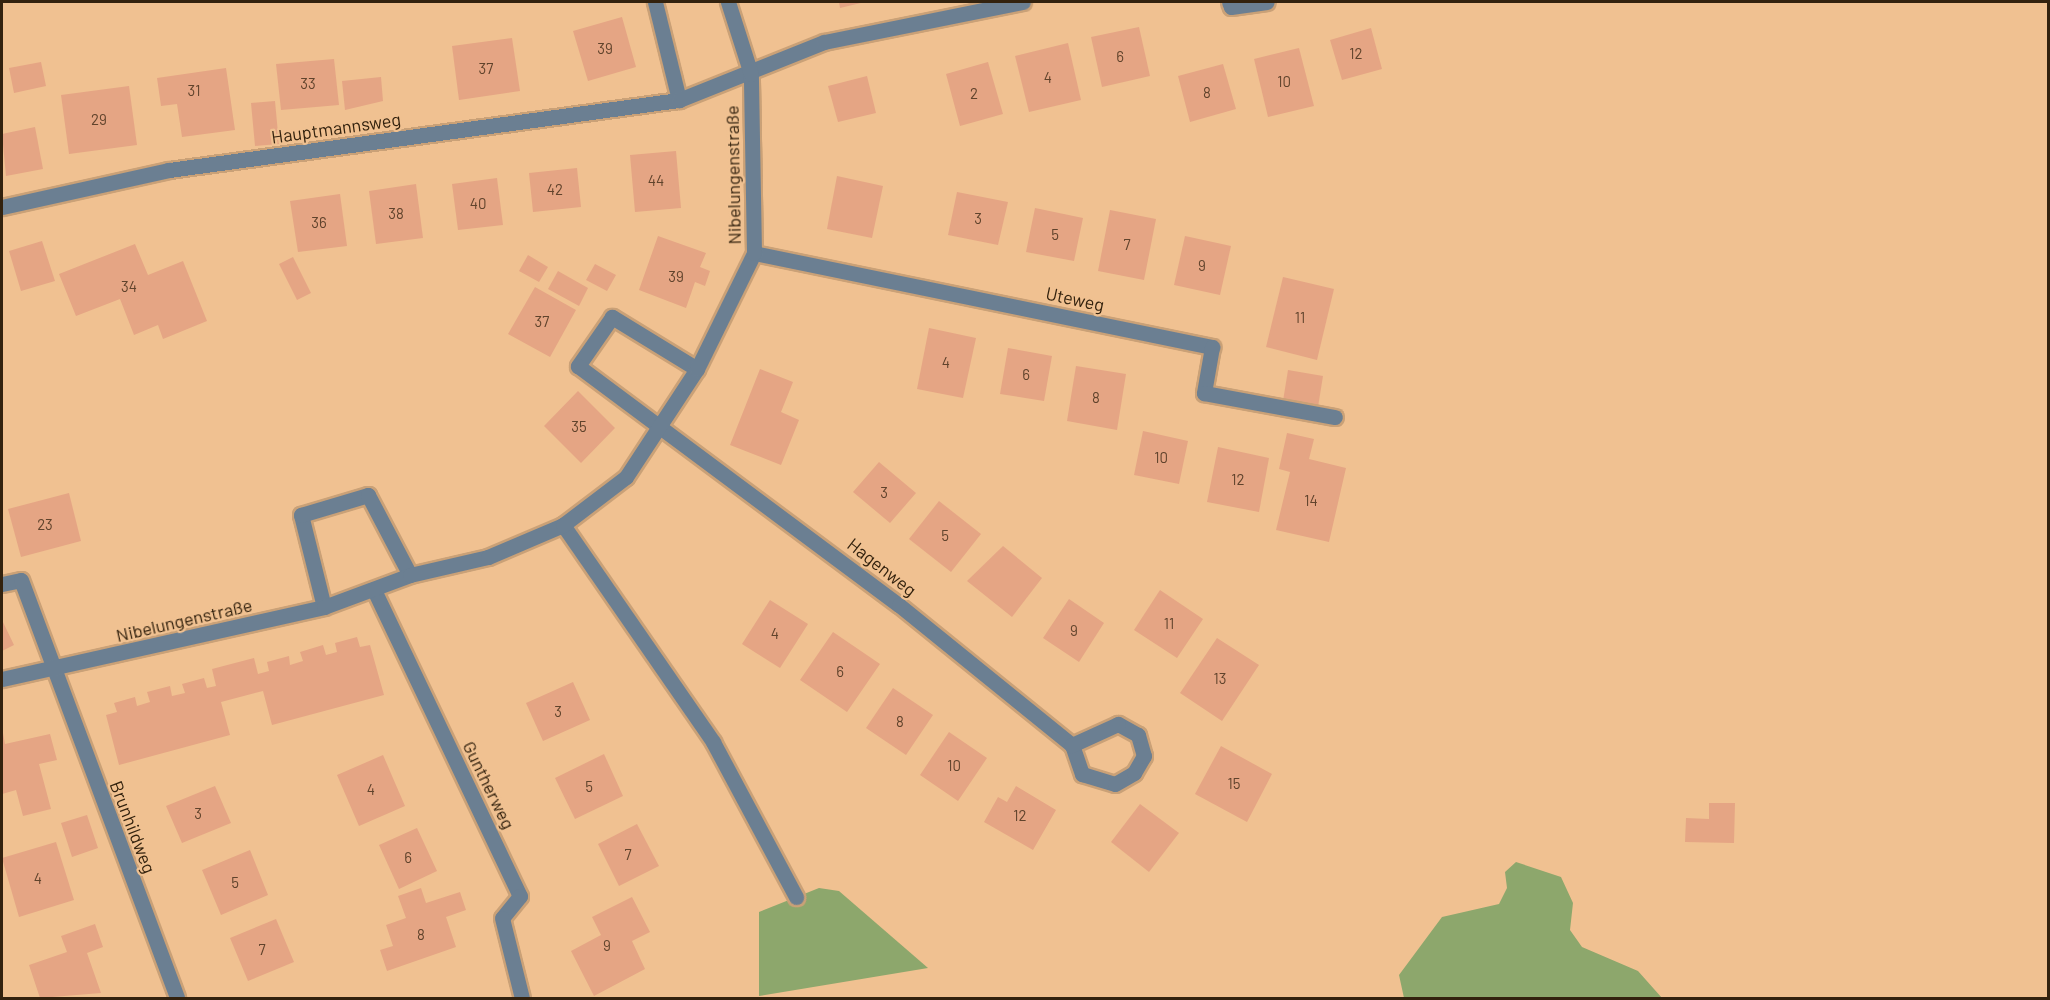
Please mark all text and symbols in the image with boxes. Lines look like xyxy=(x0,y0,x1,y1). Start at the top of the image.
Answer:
house number: 39 xyxy=(597,40,613,58)
house number: 12 xyxy=(1349,45,1363,63)
house number: 6 xyxy=(1116,48,1124,66)
house number: 37 xyxy=(479,60,493,78)
house number: 4 xyxy=(1044,69,1052,87)
house number: 10 xyxy=(1277,73,1291,91)
house number: 33 xyxy=(300,75,316,93)
house number: 31 xyxy=(188,82,200,100)
house number: 8 xyxy=(1203,84,1211,102)
house number: 2 xyxy=(970,85,978,103)
street label: Nibelungenstraße xyxy=(721,105,745,245)
street label: Hauptmannsweg xyxy=(270,108,402,148)
house number: 29 xyxy=(91,111,107,129)
house number: 44 xyxy=(648,172,664,190)
house number: 42 xyxy=(547,181,563,199)
house number: 40 xyxy=(470,195,486,213)
house number: 38 xyxy=(388,205,404,223)
house number: 3 xyxy=(974,210,982,228)
house number: 36 xyxy=(311,214,327,232)
house number: 5 xyxy=(1051,226,1059,244)
house number: 7 xyxy=(1123,236,1131,254)
house number: 9 xyxy=(1198,257,1206,275)
house number: 39 xyxy=(668,268,684,286)
house number: 34 xyxy=(121,278,137,296)
street label: Uteweg xyxy=(1044,282,1106,316)
house number: 11 xyxy=(1295,309,1305,327)
house number: 37 xyxy=(535,313,549,331)
house number: 4 xyxy=(942,354,950,372)
house number: 6 xyxy=(1022,366,1030,384)
house number: 8 xyxy=(1092,389,1100,407)
house number: 35 xyxy=(571,418,587,436)
house number: 10 xyxy=(1154,449,1168,467)
house number: 12 xyxy=(1231,471,1245,489)
house number: 3 xyxy=(880,484,888,502)
house number: 14 xyxy=(1304,492,1318,510)
house number: 23 xyxy=(37,516,53,534)
house number: 5 xyxy=(941,527,949,545)
street label: Hagenweg xyxy=(843,533,921,601)
street label: Nibelungenstraße xyxy=(114,594,254,646)
house number: 11 xyxy=(1164,615,1174,633)
house number: 9 xyxy=(1070,622,1078,640)
house number: 4 xyxy=(771,625,779,643)
house number: 6 xyxy=(836,663,844,681)
house number: 13 xyxy=(1214,670,1226,688)
house number: 3 xyxy=(554,703,562,721)
house number: 8 xyxy=(896,713,904,731)
street label: Guntherweg xyxy=(458,738,520,832)
house number: 10 xyxy=(947,757,961,775)
house number: 15 xyxy=(1228,775,1240,793)
street label: Brunhildweg xyxy=(105,778,161,876)
house number: 5 xyxy=(585,778,593,796)
house number: 4 xyxy=(367,781,375,799)
house number: 3 xyxy=(194,805,202,823)
house number: 12 xyxy=(1013,807,1027,825)
house number: 7 xyxy=(624,846,632,864)
house number: 6 xyxy=(404,849,412,867)
house number: 4 xyxy=(34,870,42,888)
house number: 5 xyxy=(231,874,239,892)
house number: 8 xyxy=(417,926,425,944)
house number: 9 xyxy=(603,937,611,955)
house number: 7 xyxy=(258,941,266,959)

